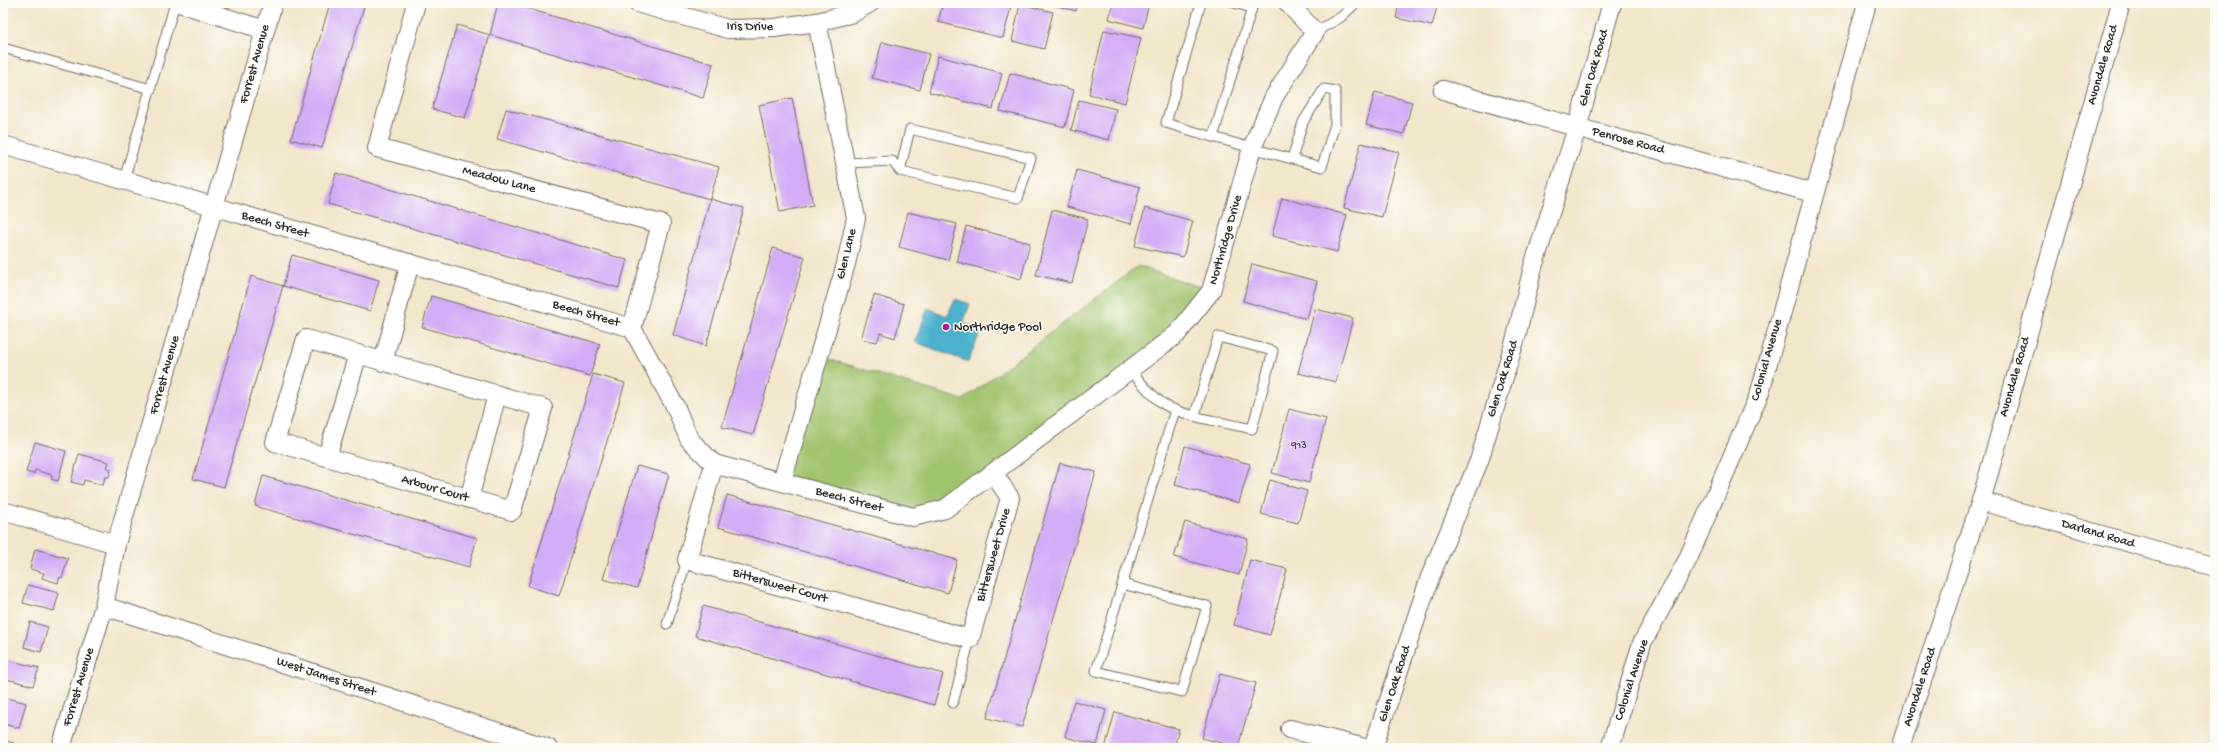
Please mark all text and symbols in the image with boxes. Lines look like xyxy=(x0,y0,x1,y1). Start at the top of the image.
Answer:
street label: Iris Drive xyxy=(726,19,774,35)
street label: Forrest Avenue xyxy=(236,22,274,106)
street label: Avondale Road xyxy=(2084,22,2122,107)
street label: Glen Oak Road xyxy=(1576,26,1613,108)
street label: Penrose Road xyxy=(1589,124,1667,158)
street label: Meadow Lane xyxy=(461,163,538,197)
street label: Northridge Drive xyxy=(1206,193,1246,287)
street label: Beech Street xyxy=(239,208,312,242)
street label: Glen Lane xyxy=(833,227,861,281)
street label: Beech Street xyxy=(550,297,623,331)
street label: Colonial Avenue xyxy=(1748,317,1786,403)
place label: Northridge Pool xyxy=(954,320,1042,335)
marker: Northridge Pool xyxy=(941,322,951,332)
street label: Forrest Avenue xyxy=(146,333,184,417)
street label: Avondale Road xyxy=(1996,334,2034,419)
street label: Glen Oak Road xyxy=(1484,338,1522,419)
house number: 913 xyxy=(1290,440,1307,452)
street label: Arbour Court xyxy=(400,472,472,506)
street label: Beech Street xyxy=(813,484,886,517)
street label: Bittersweet Drive xyxy=(973,506,1015,604)
street label: Darland Road xyxy=(2059,516,2138,552)
street label: Bittersweet Court xyxy=(730,565,831,607)
street label: Colonial Avenue xyxy=(1612,637,1652,723)
street label: Glen Oak Road xyxy=(1376,643,1415,724)
street label: Avondale Road xyxy=(1900,644,1940,728)
street label: Forrest Avenue xyxy=(60,646,98,729)
street label: West James Street xyxy=(274,654,379,701)

